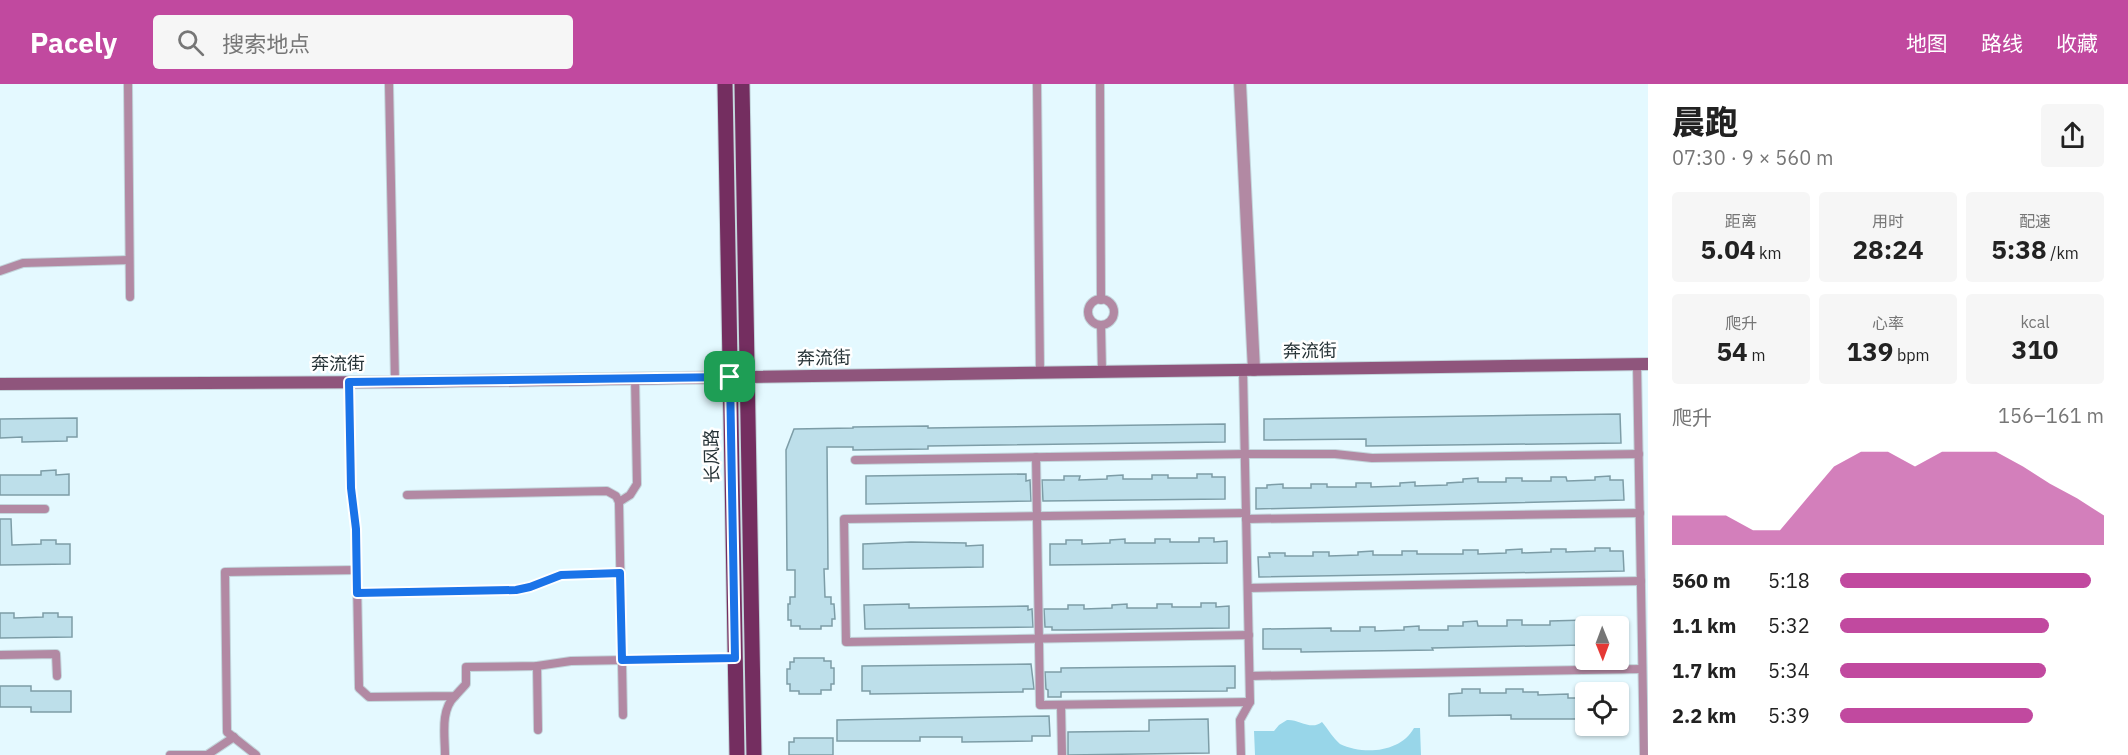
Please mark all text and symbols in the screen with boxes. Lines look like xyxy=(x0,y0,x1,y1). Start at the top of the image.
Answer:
search box xyxy=(153,15,573,69)
text: Pacely xyxy=(30,24,117,61)
icon: search xyxy=(174,26,207,59)
text: 搜索地点 xyxy=(222,29,310,58)
text: 地图 xyxy=(1906,29,1948,57)
text: 路线 xyxy=(1981,29,2023,57)
text: 收藏 xyxy=(2056,29,2098,57)
text: 晨跑 xyxy=(1672,100,1738,143)
button: share xyxy=(2041,104,2104,167)
text: 07:30 · 9 × 560 m xyxy=(1672,144,1833,171)
text: 距离 xyxy=(1725,211,1757,231)
text: 用时 xyxy=(1872,211,1904,231)
text: 配速 xyxy=(2019,211,2051,231)
text: 5.04 xyxy=(1700,232,1755,266)
text: 28:24 xyxy=(1853,232,1923,266)
text: 5:38 xyxy=(1991,232,2047,266)
text: km xyxy=(1755,243,1782,263)
text: /km xyxy=(2047,243,2079,263)
text: kcal xyxy=(2020,312,2050,332)
text: 爬升 xyxy=(1725,313,1757,333)
text: 心率 xyxy=(1872,313,1904,333)
text: 310 xyxy=(2012,332,2058,366)
text: 54 xyxy=(1717,334,1748,368)
text: 139 xyxy=(1846,334,1893,368)
street label: 奔流街 xyxy=(1283,339,1337,362)
text: m xyxy=(1748,345,1765,365)
text: bpm xyxy=(1893,345,1930,365)
street label: 奔流街 xyxy=(797,346,851,369)
pin xyxy=(704,351,755,402)
street label: 奔流街 xyxy=(311,352,365,375)
icon: arrive xyxy=(713,360,746,393)
text: 156–161 m xyxy=(1998,402,2104,429)
text: 爬升 xyxy=(1672,404,1712,431)
street label: 长风路 xyxy=(700,429,723,483)
text: 560 m xyxy=(1672,567,1731,594)
text: 5:18 xyxy=(1768,567,1810,594)
text: 1.1 km xyxy=(1672,612,1736,639)
text: 5:32 xyxy=(1768,612,1810,639)
north arrow xyxy=(1575,616,1629,670)
map controls xyxy=(1575,616,1629,736)
text: 1.7 km xyxy=(1672,657,1736,684)
text: 5:34 xyxy=(1768,657,1810,684)
button: locate xyxy=(1575,682,1629,736)
text: 2.2 km xyxy=(1672,702,1736,729)
text: 5:39 xyxy=(1768,702,1810,729)

